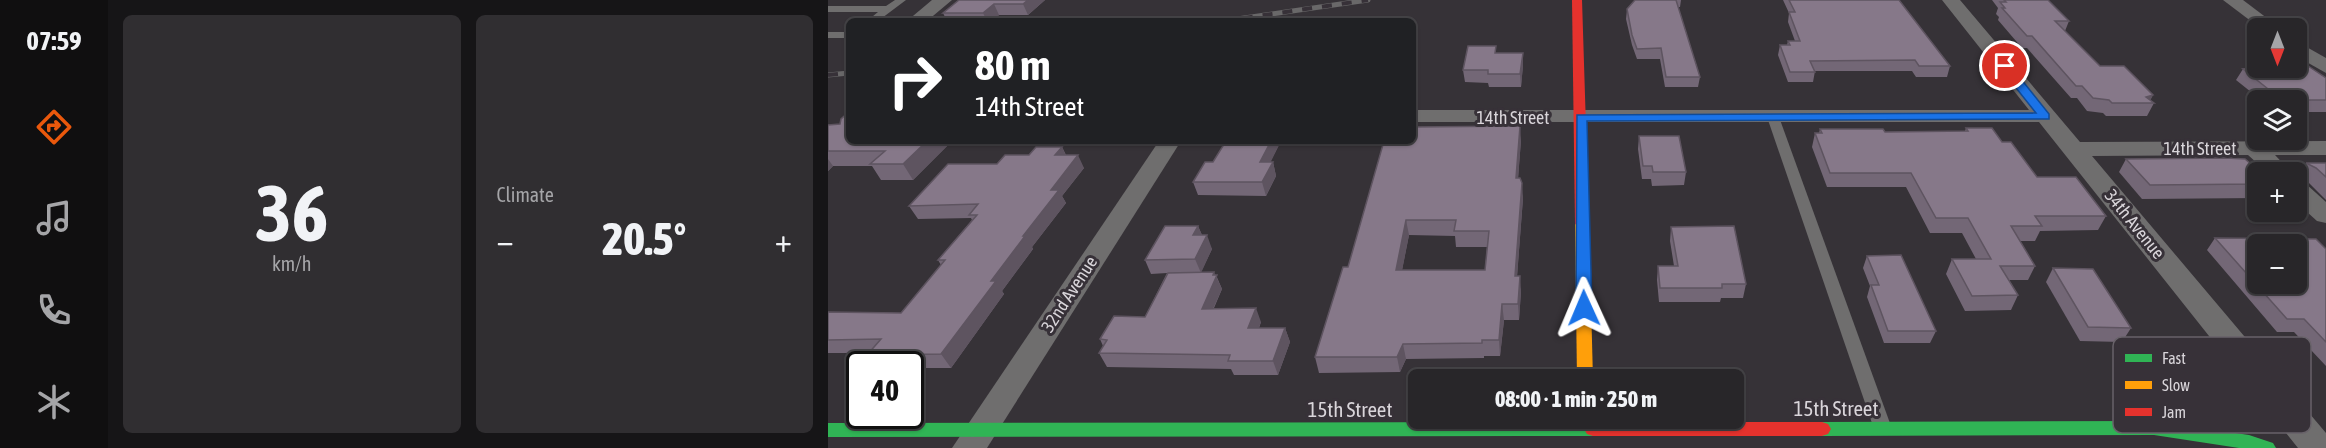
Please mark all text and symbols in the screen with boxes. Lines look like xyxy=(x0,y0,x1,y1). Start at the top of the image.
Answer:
north arrow xyxy=(2247,18,2307,78)
map controls xyxy=(2247,18,2307,294)
text: 07:59 xyxy=(26,25,82,56)
pin xyxy=(1979,40,2030,91)
text: 80 m xyxy=(975,41,1050,89)
icon: right xyxy=(876,42,954,120)
icon: arrive xyxy=(1988,49,2021,82)
button: layers xyxy=(2247,90,2307,150)
text: 14th Street xyxy=(975,91,1084,122)
icon: directions xyxy=(33,106,75,148)
street label: 14th Street xyxy=(1477,107,1549,128)
street label: 14th Street xyxy=(2164,138,2236,159)
button: + xyxy=(2247,162,2307,222)
text: 36 xyxy=(255,168,328,258)
text: Climate xyxy=(497,183,554,206)
street label: 34th Avenue xyxy=(2101,185,2169,263)
icon: music xyxy=(33,197,75,239)
text: 20.5° xyxy=(602,213,686,265)
text: − xyxy=(497,221,514,259)
text: + xyxy=(775,221,792,259)
button: − xyxy=(2247,234,2307,294)
text: km/h xyxy=(272,252,312,275)
street label: 32nd Avenue xyxy=(1037,252,1101,336)
position arrow xyxy=(1552,276,1616,340)
icon: phone xyxy=(33,289,75,331)
legend xyxy=(2113,337,2311,433)
text: Fast xyxy=(2162,349,2186,367)
speed limit sign: 40 xyxy=(846,351,924,429)
text: Slow xyxy=(2162,376,2190,394)
icon: climate xyxy=(33,381,75,423)
text: 08:00 · 1 min · 250 m xyxy=(1495,386,1657,412)
street label: 15th Street xyxy=(1794,396,1878,420)
street label: 15th Street xyxy=(1308,397,1392,421)
text: Jam xyxy=(2162,403,2186,421)

